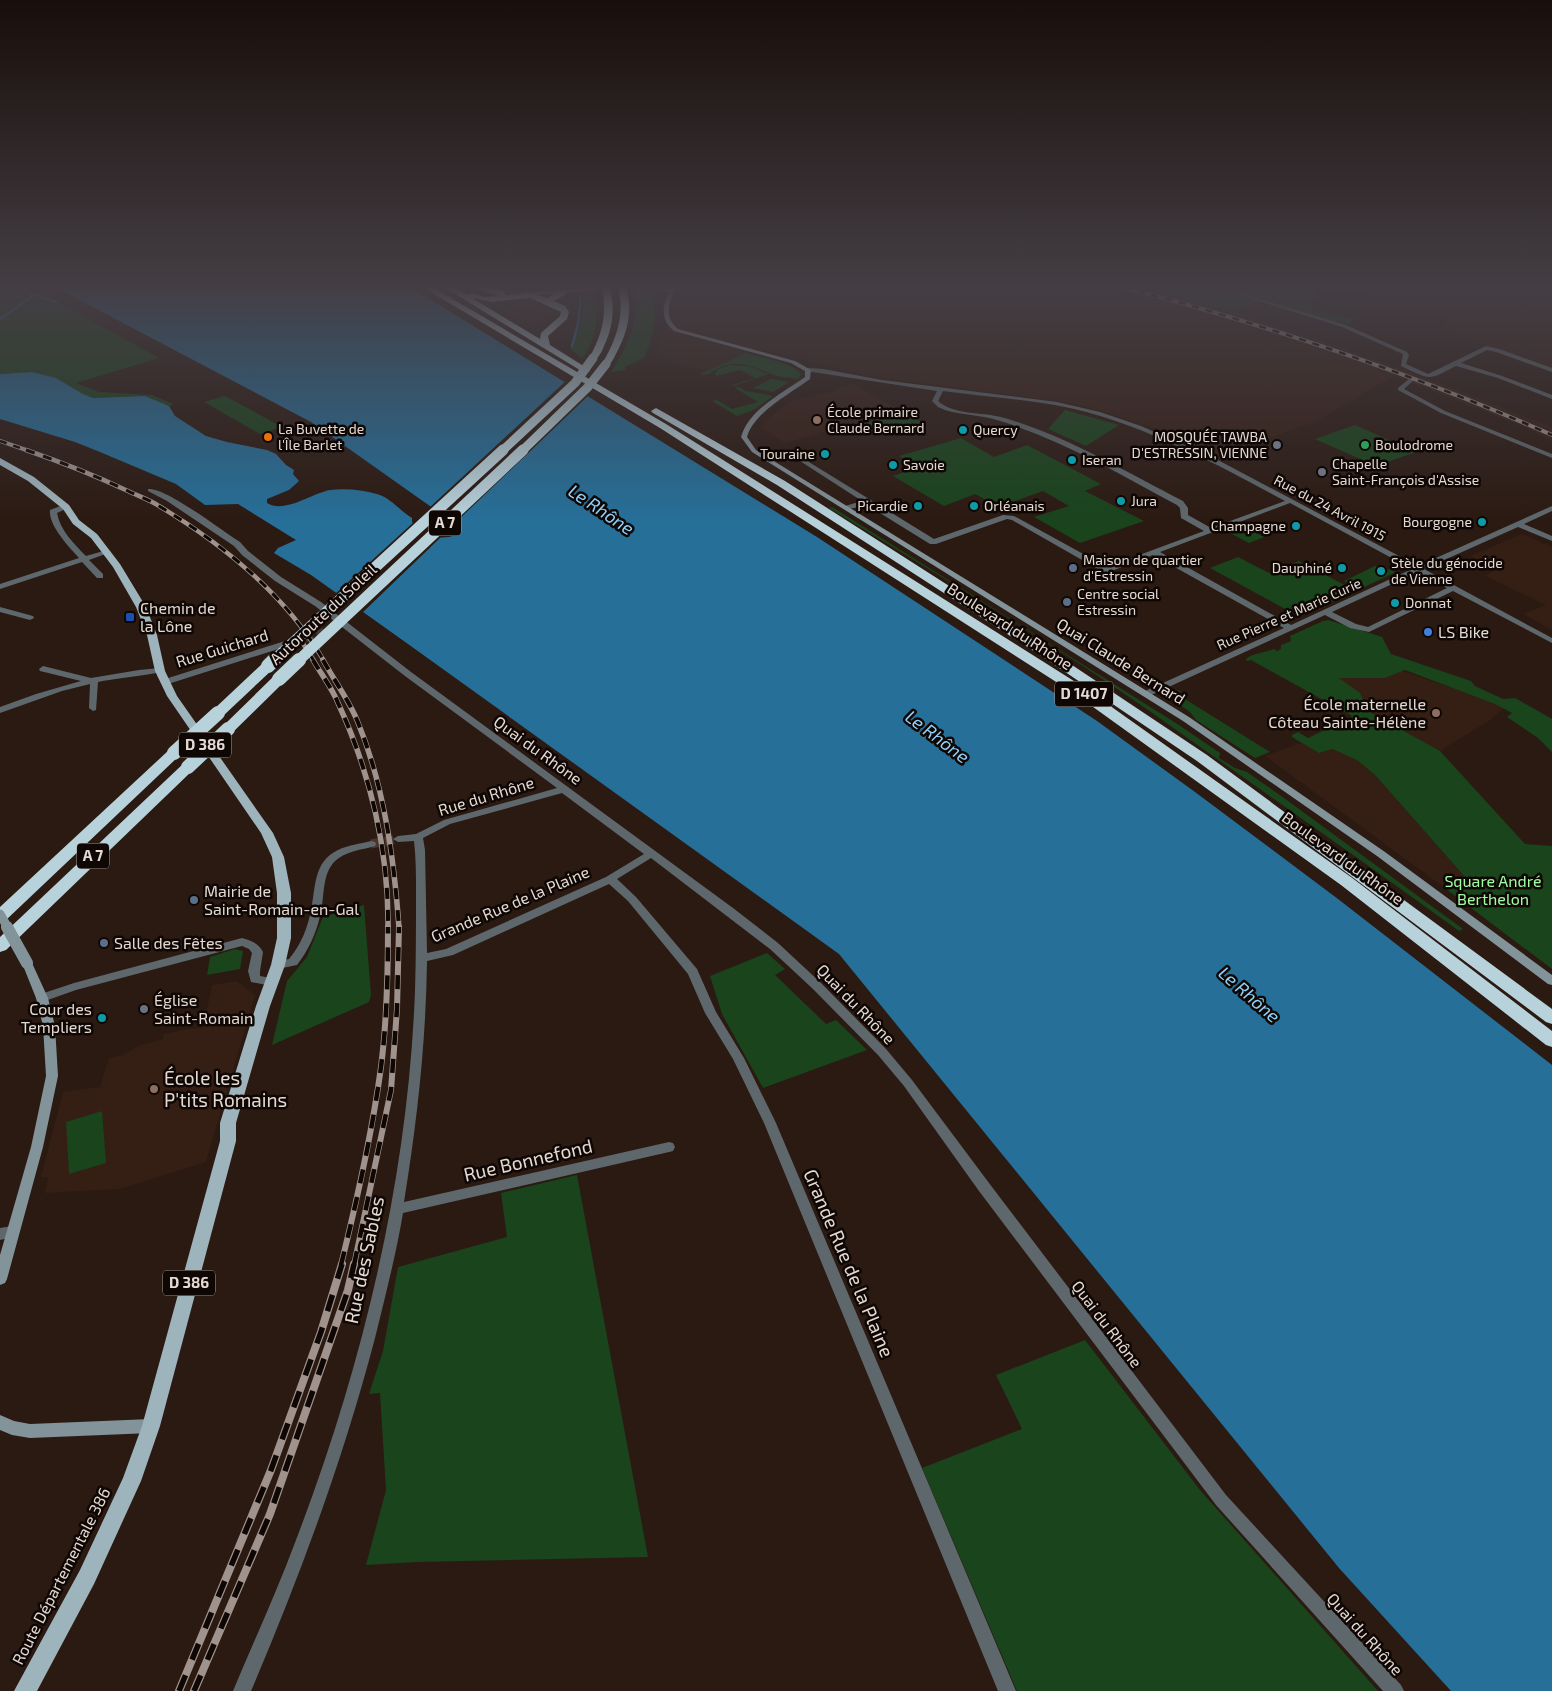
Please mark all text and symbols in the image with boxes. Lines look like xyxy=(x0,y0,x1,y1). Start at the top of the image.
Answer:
place label: École primaire Claude Bernard xyxy=(827,403,925,436)
marker: École primaire Claude Bernard xyxy=(811,414,823,426)
place label: La Buvette de l'Île Barlet xyxy=(278,420,364,453)
place label: Quercy xyxy=(973,421,1018,438)
marker: Quercy xyxy=(957,424,969,436)
place label: MOSQUÉE TAWBA D'ESTRESSIN, VIENNE xyxy=(1132,428,1267,461)
marker: La Buvette de l'Île Barlet xyxy=(262,431,274,443)
place label: Boulodrome xyxy=(1375,436,1453,453)
marker: MOSQUÉE TAWBA D'ESTRESSIN, VIENNE xyxy=(1271,439,1283,451)
marker: Boulodrome xyxy=(1359,439,1371,451)
place label: Touraine xyxy=(760,445,815,462)
marker: Touraine xyxy=(819,448,831,460)
place label: Iseran xyxy=(1082,451,1122,468)
marker: Iseran xyxy=(1066,454,1078,466)
place label: Chapelle Saint-François d'Assise xyxy=(1332,455,1479,489)
place label: Savoie xyxy=(903,456,945,473)
marker: Savoie xyxy=(887,459,899,471)
marker: Chapelle Saint-François d'Assise xyxy=(1316,466,1328,478)
street label: Rue du 24 Avril 1915 xyxy=(1271,471,1389,544)
water label: Le Rhône xyxy=(565,479,639,539)
place label: Jura xyxy=(1131,492,1157,509)
marker: Jura xyxy=(1115,495,1127,507)
place label: Picardie xyxy=(857,497,908,514)
place label: Orléanais xyxy=(984,497,1045,514)
marker: Picardie xyxy=(912,500,924,512)
marker: Orléanais xyxy=(968,500,980,512)
road number: A 7 xyxy=(429,510,461,536)
place label: Bourgogne xyxy=(1403,513,1472,530)
marker: Bourgogne xyxy=(1476,516,1488,528)
place label: Champagne xyxy=(1211,517,1286,534)
marker: Champagne xyxy=(1290,520,1302,532)
place label: Maison de quartier d'Estressin xyxy=(1083,551,1203,584)
place label: Stèle du génocide de Vienne xyxy=(1391,554,1503,587)
street label: Autoroute du Soleil xyxy=(265,559,380,668)
place label: Dauphiné xyxy=(1272,559,1332,576)
marker: Maison de quartier d'Estressin xyxy=(1067,562,1079,574)
marker: Dauphiné xyxy=(1336,562,1348,574)
marker: Stèle du génocide de Vienne xyxy=(1375,565,1387,577)
street label: Rue Pierre et Marie Curie xyxy=(1214,574,1364,653)
street label: Boulevard du Rhône xyxy=(944,578,1077,673)
place label: Centre social Estressin xyxy=(1077,585,1160,618)
place label: Donnat xyxy=(1405,594,1452,611)
marker: Centre social Estressin xyxy=(1061,596,1073,608)
marker: Donnat xyxy=(1389,597,1401,609)
place label: Chemin de la Lône xyxy=(140,598,216,635)
marker: Chemin de la Lône xyxy=(124,611,136,623)
street label: Quai Claude Bernard xyxy=(1053,613,1189,709)
place label: LS Bike xyxy=(1438,622,1489,641)
street label: Rue Guichard xyxy=(173,624,270,671)
marker: LS Bike xyxy=(1422,626,1434,638)
road number: D 1407 xyxy=(1055,682,1113,706)
place label: École maternelle Côteau Sainte-Hélène xyxy=(1268,694,1426,731)
water label: Le Rhône xyxy=(901,705,974,768)
marker: École maternelle Côteau Sainte-Hélène xyxy=(1430,707,1442,719)
street label: Quai du Rhône xyxy=(490,711,586,789)
road number: D 386 xyxy=(179,732,231,758)
street label: Rue du Rhône xyxy=(436,772,536,819)
street label: Boulevard du Rhône xyxy=(1279,807,1408,908)
road number: A 7 xyxy=(77,844,109,868)
street label: Grande Rue de la Plaine xyxy=(428,862,592,946)
park label: Square André Berthelon xyxy=(1444,871,1542,908)
place label: Mairie de Saint-Romain-en-Gal xyxy=(204,881,359,918)
marker: Mairie de Saint-Romain-en-Gal xyxy=(188,894,200,906)
place label: Salle des Fêtes xyxy=(114,933,223,952)
marker: Salle des Fêtes xyxy=(98,937,110,949)
street label: Quai du Rhône xyxy=(813,960,899,1048)
water label: Le Rhône xyxy=(1214,962,1285,1027)
place label: Église Saint-Romain xyxy=(154,990,253,1027)
place label: Cour des Templiers xyxy=(21,999,92,1036)
marker: Église Saint-Romain xyxy=(138,1003,150,1015)
marker: Cour des Templiers xyxy=(96,1012,108,1024)
place label: École les P'tits Romains xyxy=(164,1066,287,1111)
marker: École les P'tits Romains xyxy=(148,1083,160,1095)
street label: Rue Bonnefond xyxy=(461,1133,595,1186)
street label: Grande Rue de la Plaine xyxy=(799,1165,900,1360)
street label: Rue des Sables xyxy=(339,1194,388,1326)
road number: D 386 xyxy=(163,1270,215,1296)
street label: Quai du Rhône xyxy=(1068,1276,1146,1372)
street label: Route Départementale 386 xyxy=(8,1484,114,1667)
street label: Quai du Rhône xyxy=(1323,1589,1407,1679)

